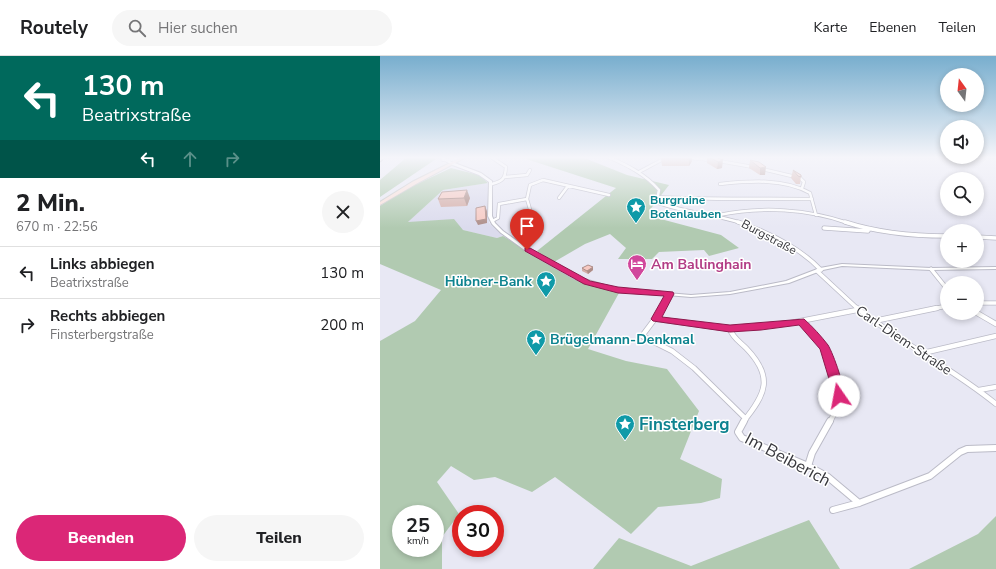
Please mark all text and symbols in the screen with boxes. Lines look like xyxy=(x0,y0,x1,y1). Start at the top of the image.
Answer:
search box xyxy=(112,10,392,46)
text: Routely xyxy=(20,15,88,41)
icon: search xyxy=(126,17,148,39)
text: Hier suchen xyxy=(158,18,238,38)
text: Karte xyxy=(814,18,847,37)
text: Ebenen xyxy=(869,18,916,37)
text: Teilen xyxy=(938,18,976,37)
text: 130 m xyxy=(82,67,165,105)
north arrow xyxy=(940,68,984,112)
map controls xyxy=(940,68,984,320)
icon: left xyxy=(16,72,68,124)
text: Beatrixstraße xyxy=(82,103,191,127)
button: sound xyxy=(940,120,984,164)
icon: left xyxy=(137,148,159,170)
icon: ahead xyxy=(179,148,201,170)
icon: right xyxy=(221,148,243,170)
button: search xyxy=(940,172,984,216)
text: 2 Min. xyxy=(16,187,85,219)
button: close xyxy=(322,191,364,233)
place label: Burgruine Botenlauben xyxy=(650,192,721,222)
place icon: Burgruine Botenlauben xyxy=(625,196,647,224)
pin xyxy=(510,209,544,250)
icon: arrive xyxy=(516,215,538,237)
street label: Burgstraße xyxy=(739,216,799,258)
text: 670 m · 22:56 xyxy=(16,218,98,236)
button: + xyxy=(940,224,984,268)
hotel icon: Am Ballinghain xyxy=(626,253,648,281)
text: Links abbiegen xyxy=(50,254,154,274)
place label: Am Ballinghain xyxy=(651,255,752,274)
icon: left xyxy=(16,262,38,284)
text: 130 m xyxy=(320,263,364,283)
place icon: Hübner-Bank xyxy=(535,270,557,298)
place label: Hübner-Bank xyxy=(445,272,532,291)
text: Beatrixstraße xyxy=(50,274,129,292)
button: − xyxy=(940,276,984,320)
street label: Carl-Diem-Straße xyxy=(852,301,956,380)
text: Rechts abbiegen xyxy=(50,306,165,326)
icon: right xyxy=(16,314,38,336)
text: 200 m xyxy=(320,315,364,335)
text: Finsterbergstraße xyxy=(50,326,154,344)
place icon: Brügelmann-Denkmal xyxy=(525,328,547,356)
place label: Brügelmann-Denkmal xyxy=(550,330,695,349)
position arrow xyxy=(818,375,860,417)
place icon: Finsterberg xyxy=(614,413,636,441)
place label: Finsterberg xyxy=(639,413,730,436)
street label: Im Beiberich xyxy=(741,427,835,492)
speed limit sign: 30 xyxy=(452,505,504,557)
text: 25 xyxy=(406,512,430,539)
button: Beenden xyxy=(16,515,186,561)
button: Teilen xyxy=(194,515,364,561)
text: km/h xyxy=(407,534,429,548)

